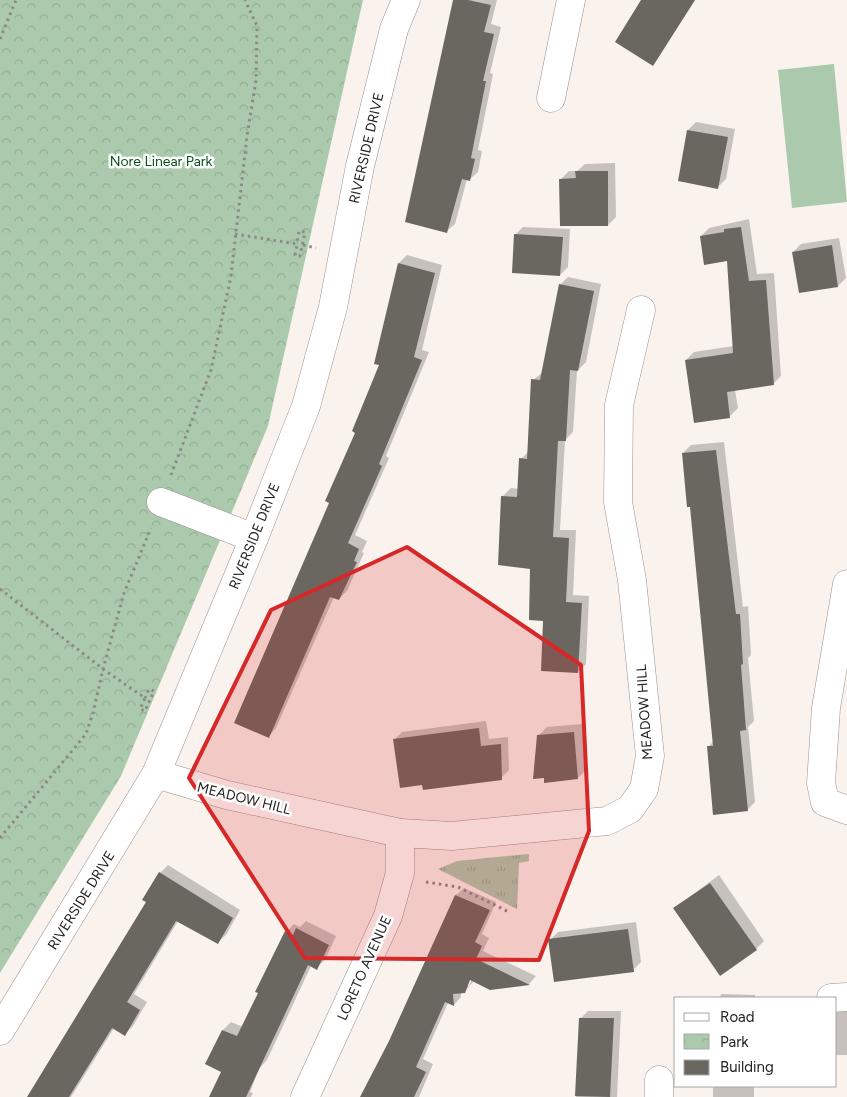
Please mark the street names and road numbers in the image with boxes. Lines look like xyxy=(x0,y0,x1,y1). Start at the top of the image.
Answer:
street label: RIVERSIDE DRIVE xyxy=(345,91,388,205)
street label: RIVERSIDE DRIVE xyxy=(225,480,284,592)
street label: MEADOW HILL xyxy=(633,663,656,760)
street label: MEADOW HILL xyxy=(195,779,293,818)
street label: RIVERSIDE DRIVE xyxy=(44,848,119,953)
street label: LORETO AVENUE xyxy=(334,913,395,1023)

